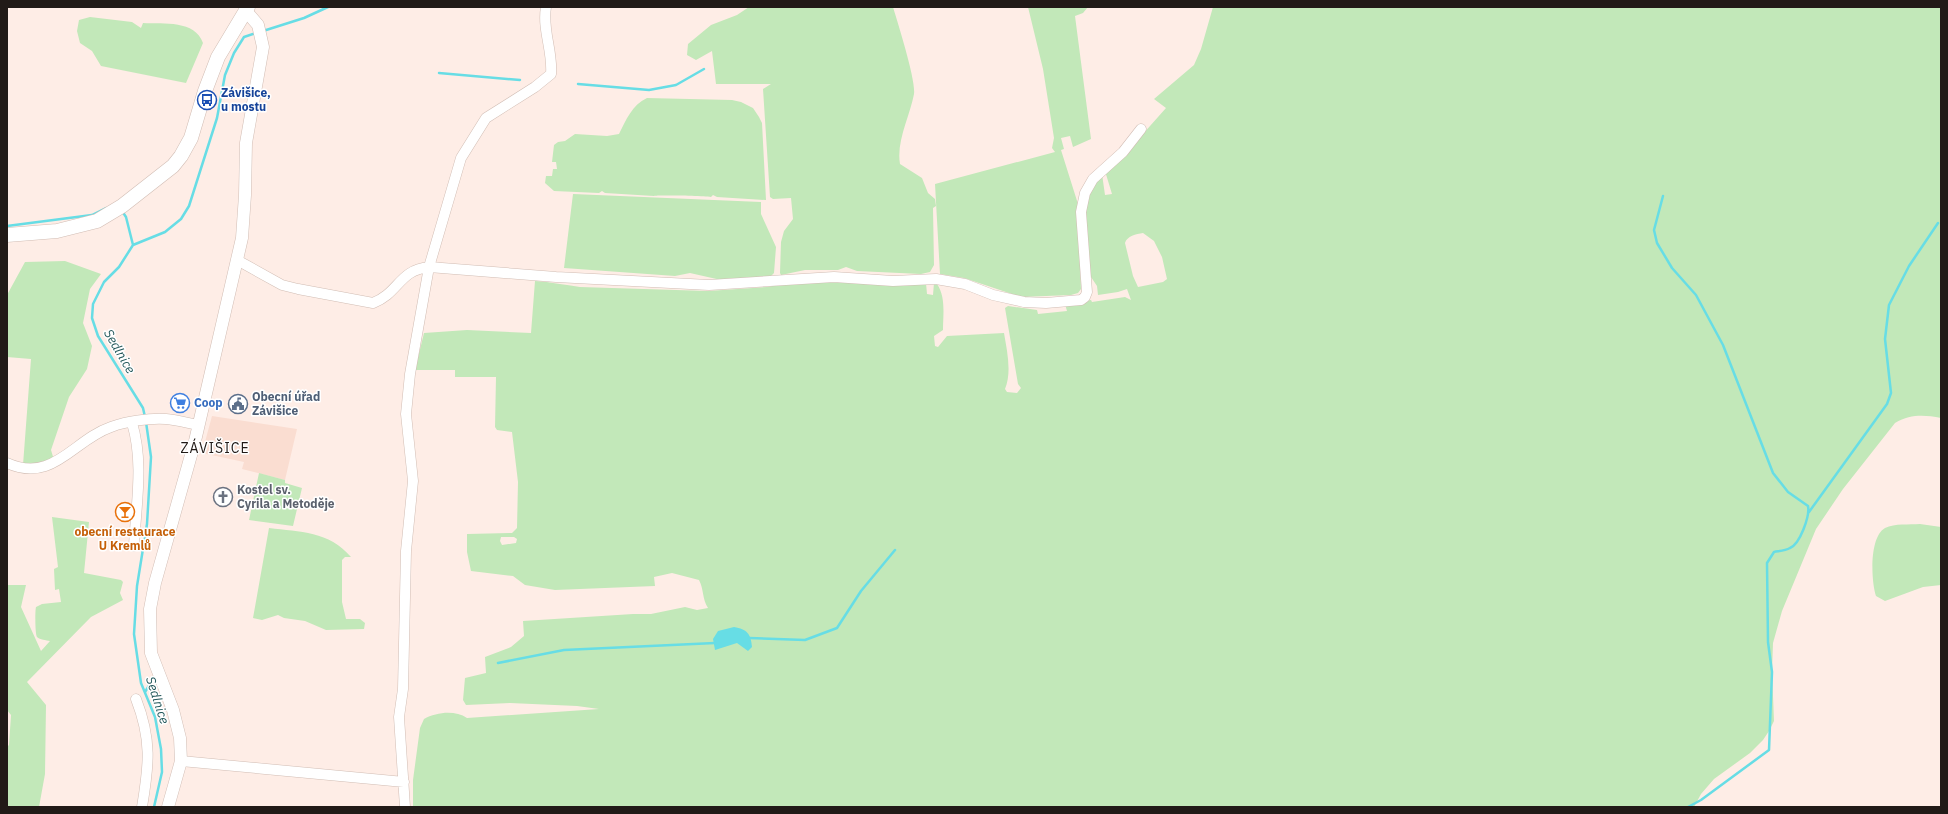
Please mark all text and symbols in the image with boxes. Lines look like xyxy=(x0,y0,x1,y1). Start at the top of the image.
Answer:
place label: Závišice, u mostu xyxy=(221,85,271,114)
bus stop icon: Závišice, u mostu xyxy=(196,89,218,111)
water label: Sedlnice xyxy=(100,326,139,377)
place label: Obecní úřad Závišice xyxy=(252,389,320,418)
supermarket icon: Coop xyxy=(169,392,191,414)
public building icon: Obecní úřad Závišice xyxy=(227,393,249,415)
place label: Coop xyxy=(194,395,223,410)
district label: ZÁVIŠICE xyxy=(180,438,250,457)
place label: Kostel sv. Cyrila a Metoděje xyxy=(237,482,335,511)
church icon: Kostel sv. Cyrila a Metoděje xyxy=(212,486,234,508)
bar icon: obecní restaurace U Kremlů xyxy=(114,501,136,523)
place label: obecní restaurace U Kremlů xyxy=(75,524,176,553)
water label: Sedlnice xyxy=(142,674,173,726)

